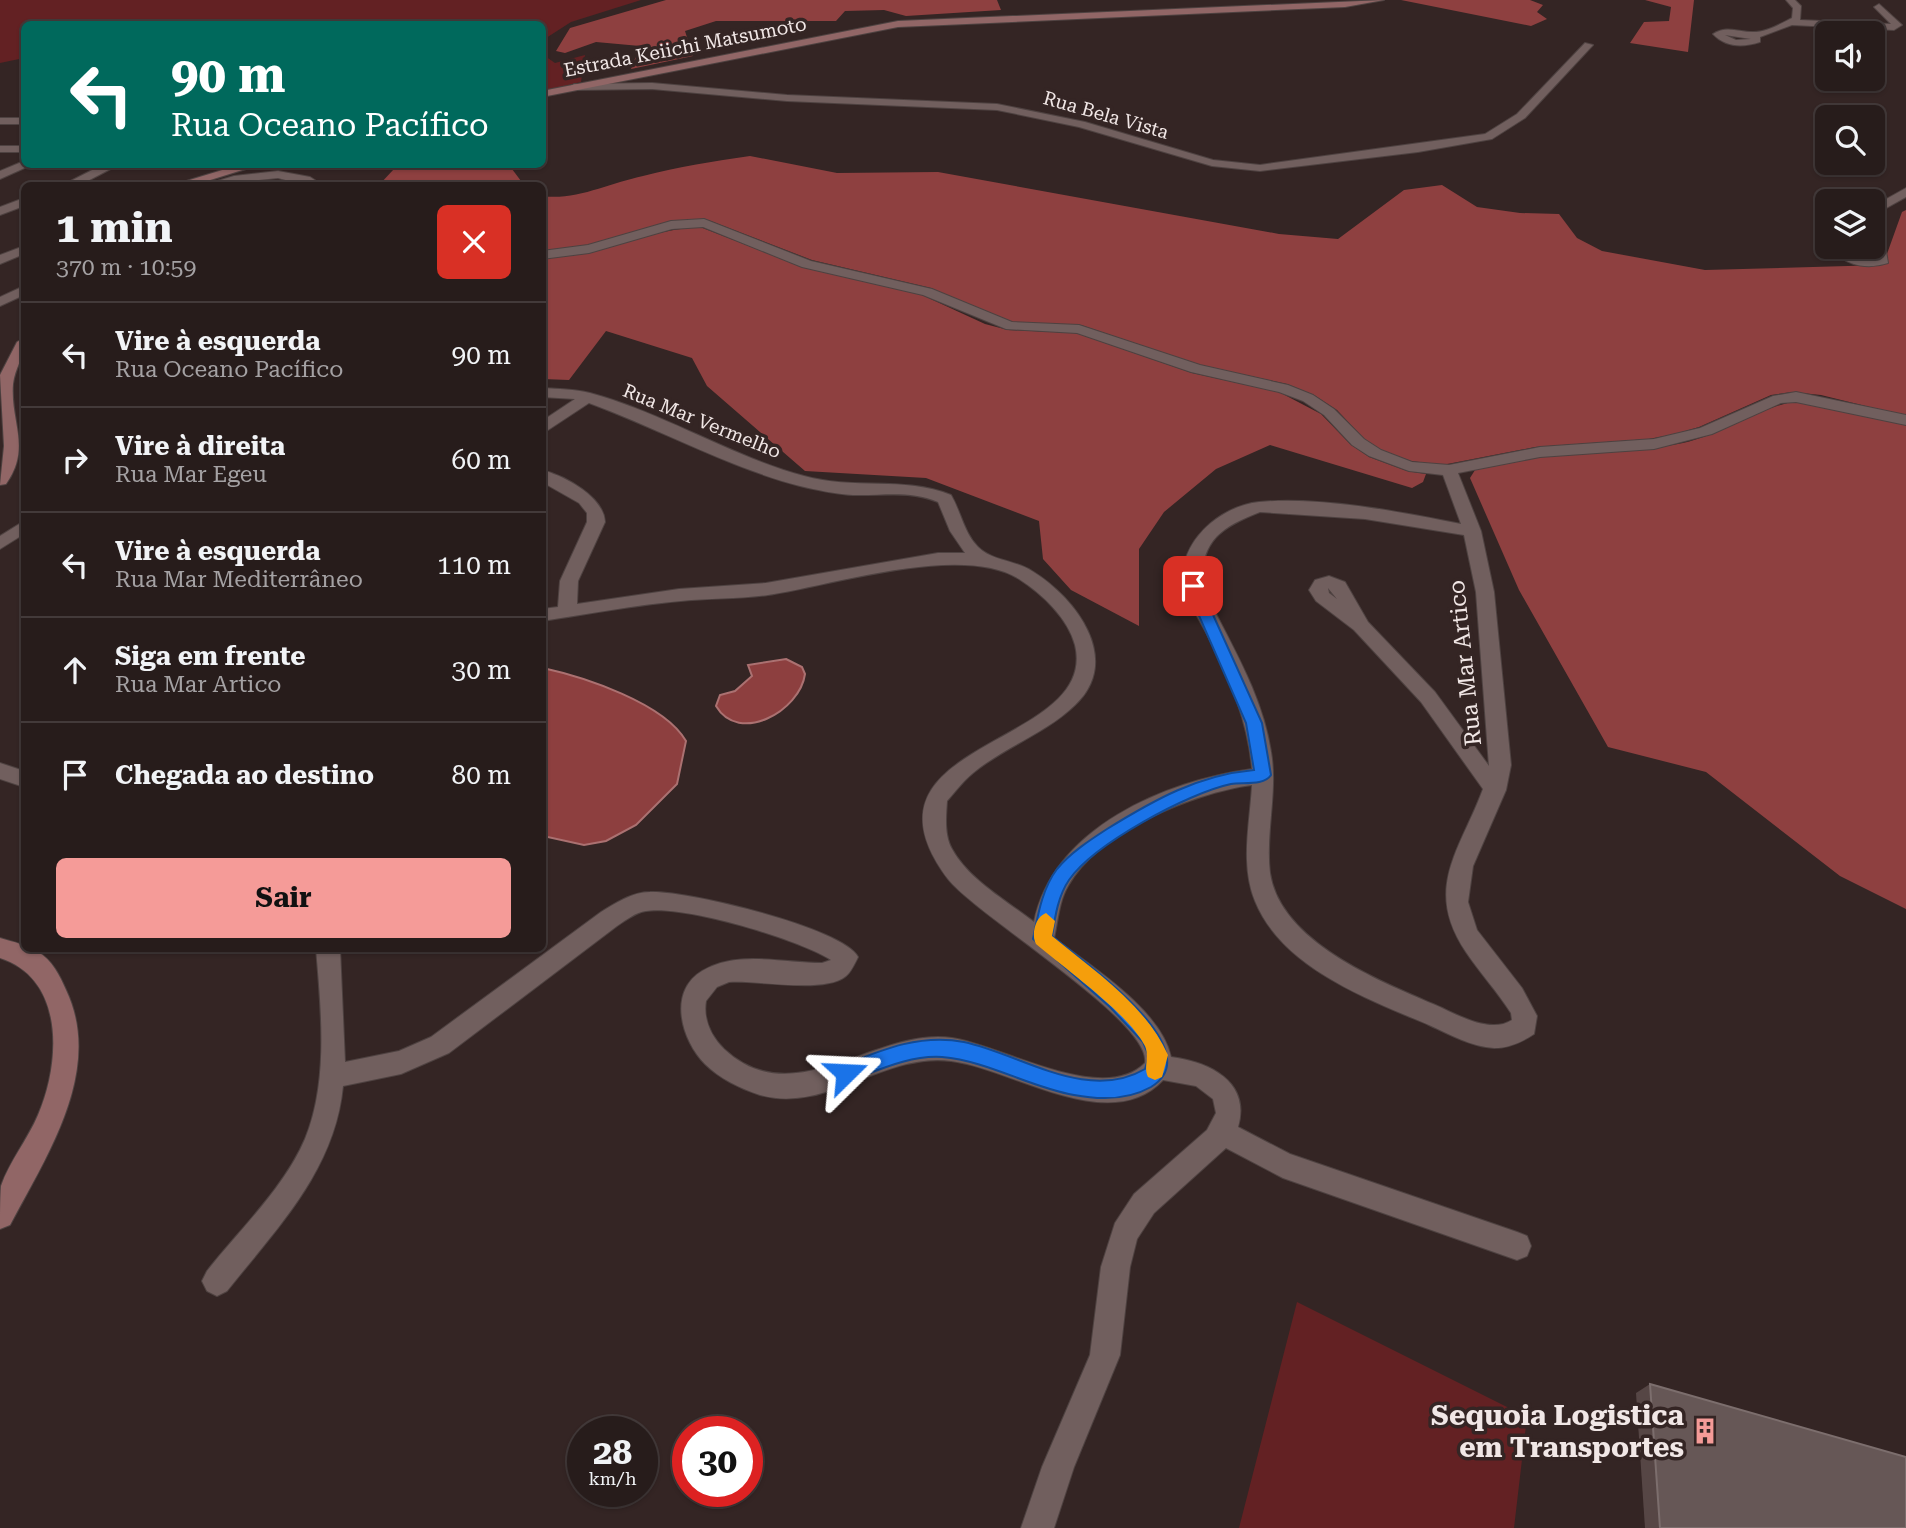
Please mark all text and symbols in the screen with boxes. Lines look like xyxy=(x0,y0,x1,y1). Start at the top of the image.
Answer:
street label: Estrada Keiichi Matsumoto xyxy=(562,12,808,82)
map controls xyxy=(1815,21,1885,259)
button: sound xyxy=(1815,21,1885,91)
text: 90 m xyxy=(171,47,286,104)
icon: left xyxy=(56,49,147,140)
street label: Rua Bela Vista xyxy=(1041,86,1172,144)
button: search xyxy=(1815,105,1885,175)
text: Rua Oceano Pacífico xyxy=(171,106,489,144)
button: layers xyxy=(1815,189,1885,259)
text: 1 min xyxy=(56,203,173,252)
button: close xyxy=(437,205,511,279)
text: 370 m · 10:59 xyxy=(56,254,196,281)
text: Vire à esquerda xyxy=(115,326,320,356)
icon: left xyxy=(56,336,94,374)
text: 90 m xyxy=(452,340,511,370)
text: Rua Oceano Pacífico xyxy=(115,356,343,383)
street label: Rua Mar Vermelho xyxy=(620,379,784,463)
text: Vire à direita xyxy=(115,431,285,461)
icon: right xyxy=(56,441,94,479)
text: 60 m xyxy=(452,445,511,475)
text: Rua Mar Egeu xyxy=(115,461,267,488)
text: Vire à esquerda xyxy=(115,536,320,566)
icon: left xyxy=(56,546,94,584)
text: 110 m xyxy=(437,550,511,580)
pin xyxy=(1163,556,1223,616)
text: Rua Mar Mediterrâneo xyxy=(115,566,363,593)
icon: arrive xyxy=(1174,567,1212,605)
street label: Rua Mar Artico xyxy=(1443,579,1487,747)
text: Siga em frente xyxy=(115,641,305,671)
icon: ahead xyxy=(56,651,94,689)
text: 30 m xyxy=(452,655,511,685)
text: Rua Mar Artico xyxy=(115,671,281,698)
icon: arrive xyxy=(56,756,94,794)
text: Chegada ao destino xyxy=(115,760,374,790)
text: 80 m xyxy=(452,760,511,790)
button: Sair xyxy=(56,858,511,938)
position arrow xyxy=(809,1036,883,1110)
place label: Sequoia Logistica em Transportes xyxy=(1431,1399,1685,1464)
speed limit sign: 30 xyxy=(672,1416,763,1507)
building icon: Sequoia Logistica em Transportes xyxy=(1690,1416,1720,1446)
text: 28 xyxy=(593,1432,632,1473)
text: km/h xyxy=(588,1468,637,1489)

